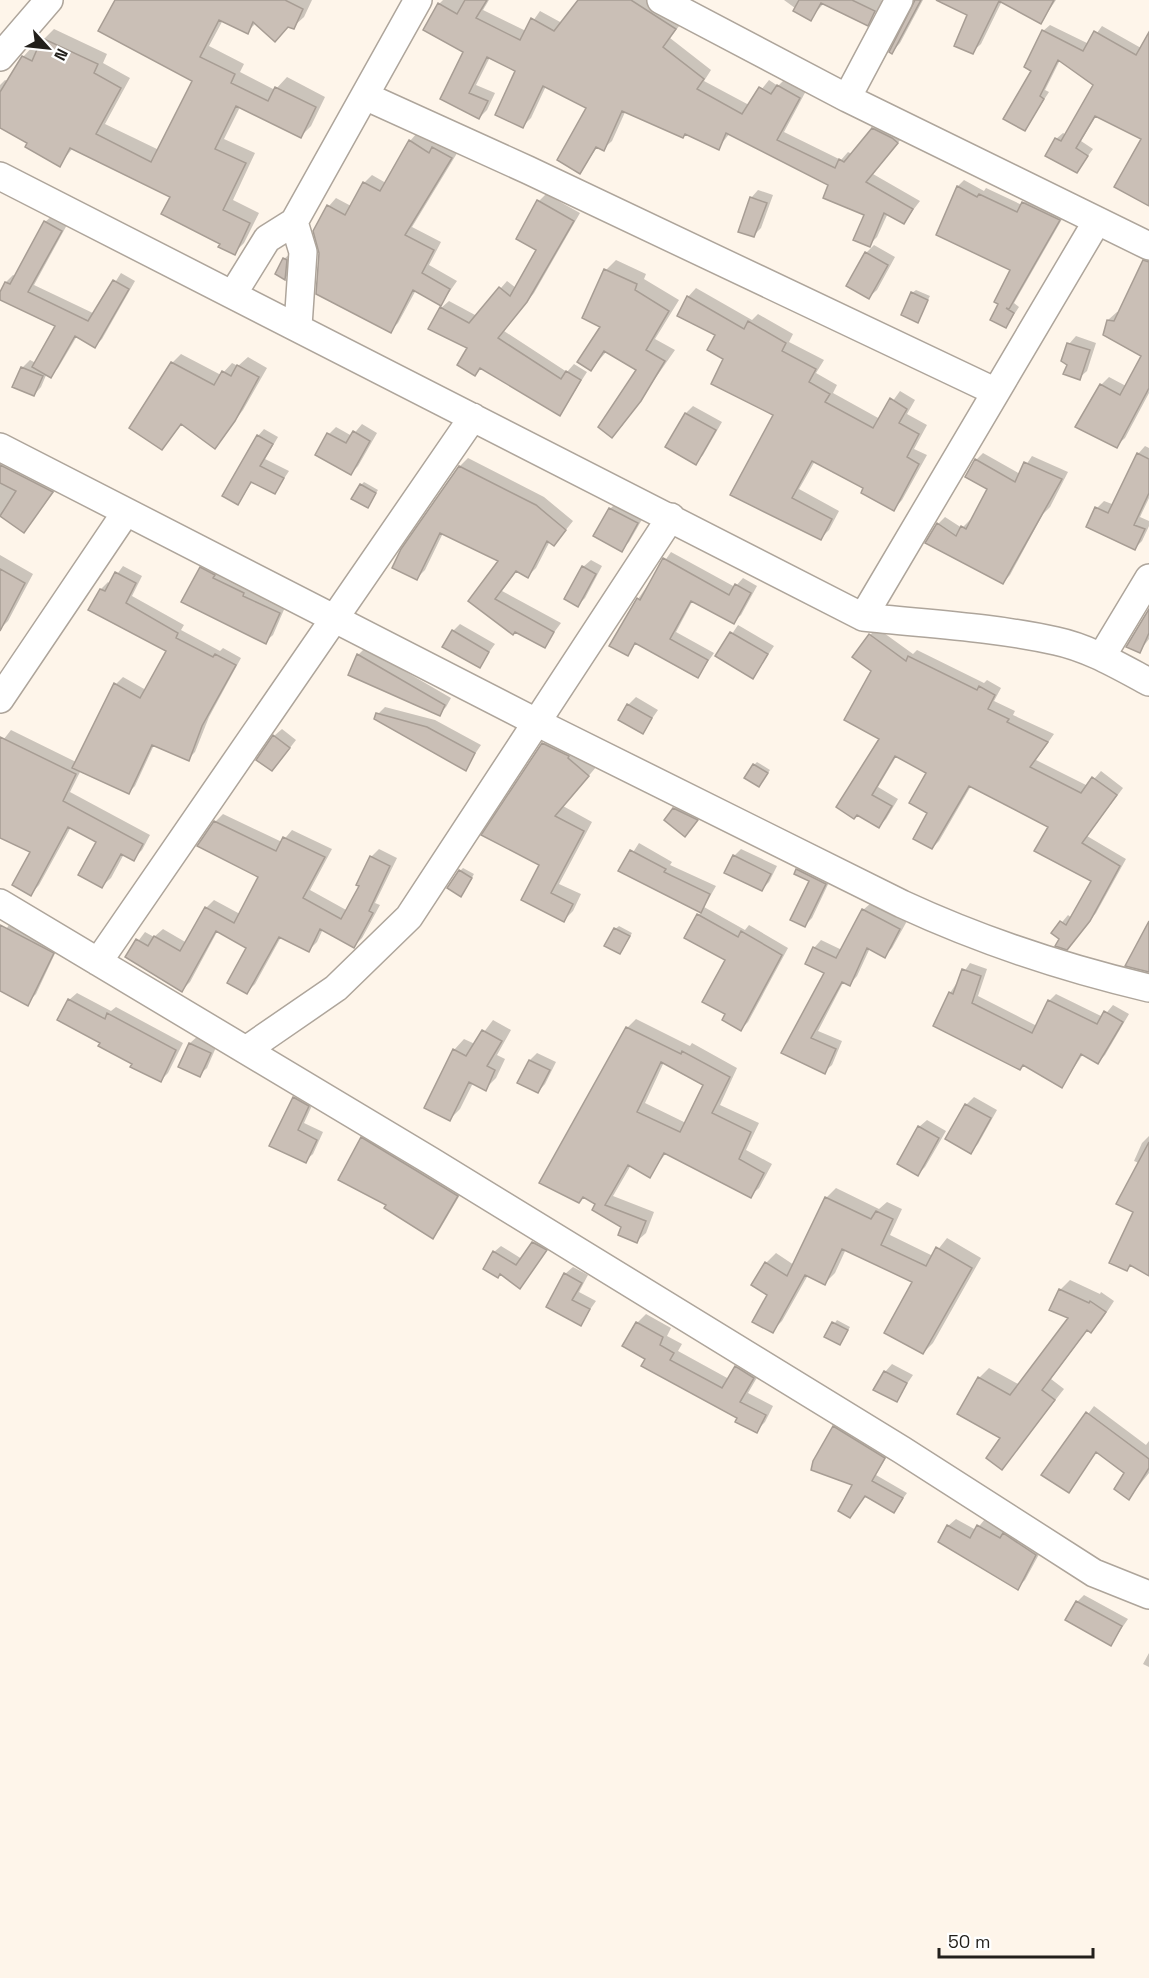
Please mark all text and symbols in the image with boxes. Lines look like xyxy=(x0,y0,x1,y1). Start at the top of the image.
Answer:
north arrow xyxy=(18,18,78,78)
text: N xyxy=(49,45,73,64)
scale bar xyxy=(939,1921,1094,1959)
text: 50 m xyxy=(948,1930,990,1953)

